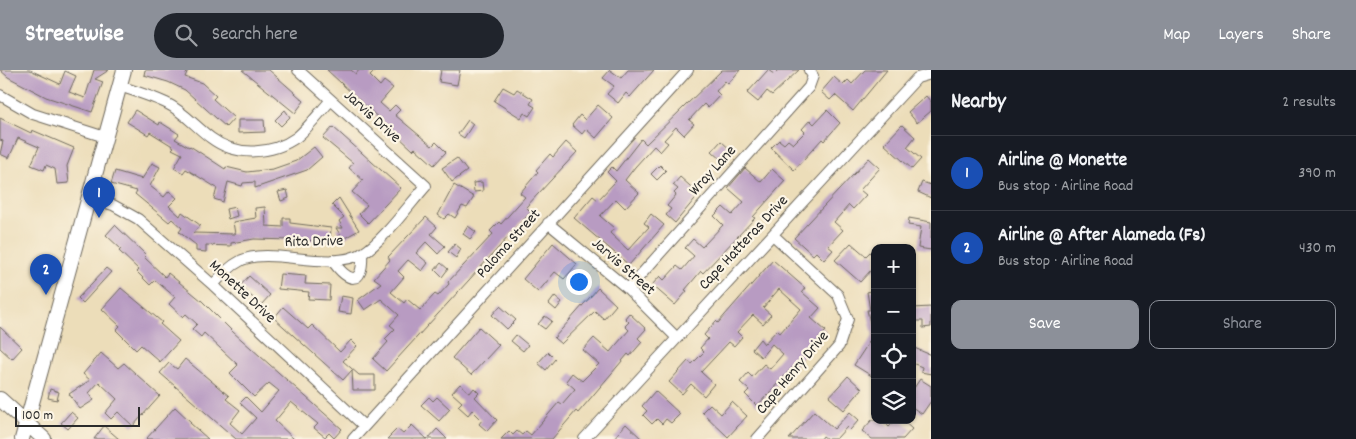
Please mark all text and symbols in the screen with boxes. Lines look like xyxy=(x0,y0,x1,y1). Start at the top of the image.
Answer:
search box xyxy=(154,13,504,58)
text: Streetwise xyxy=(25,18,124,52)
icon: search xyxy=(172,21,200,49)
text: Search here xyxy=(212,22,298,49)
text: Map xyxy=(1163,23,1190,48)
text: Layers xyxy=(1218,23,1264,48)
text: Share xyxy=(1292,23,1331,48)
street label: Jarvis Drive xyxy=(338,85,406,149)
text: Nearby xyxy=(951,88,1006,118)
text: 2 results xyxy=(1282,91,1336,114)
street label: Wray Lane xyxy=(684,141,742,201)
text: Airline @ Monette xyxy=(998,148,1127,175)
text: 1 xyxy=(965,162,969,185)
text: 390 m xyxy=(1298,162,1336,185)
text: Bus stop · Airline Road xyxy=(998,175,1133,198)
pin: 1 xyxy=(83,177,115,218)
street label: Cape Hatteras Drive xyxy=(694,190,794,296)
street label: Paloma Street xyxy=(471,204,547,284)
text: Airline @ After Alameda (Fs) xyxy=(998,223,1205,250)
street label: Rita Drive xyxy=(284,230,344,254)
street label: Jarvis Street xyxy=(586,233,660,301)
text: 2 xyxy=(964,237,971,260)
text: 430 m xyxy=(1299,237,1336,260)
map controls xyxy=(871,244,916,424)
button: + xyxy=(871,244,916,289)
text: Bus stop · Airline Road xyxy=(998,250,1133,273)
pin: 2 xyxy=(30,254,62,295)
street label: Monette Drive xyxy=(203,255,281,329)
your location xyxy=(566,269,592,295)
button: − xyxy=(871,289,916,334)
button: Save xyxy=(951,300,1139,349)
button: Share xyxy=(1149,300,1336,349)
street label: Cape Henry Drive xyxy=(751,326,835,420)
button: locate xyxy=(871,334,916,379)
button: layers xyxy=(871,379,916,424)
scale bar xyxy=(15,404,140,427)
text: 100 m xyxy=(22,406,53,426)

